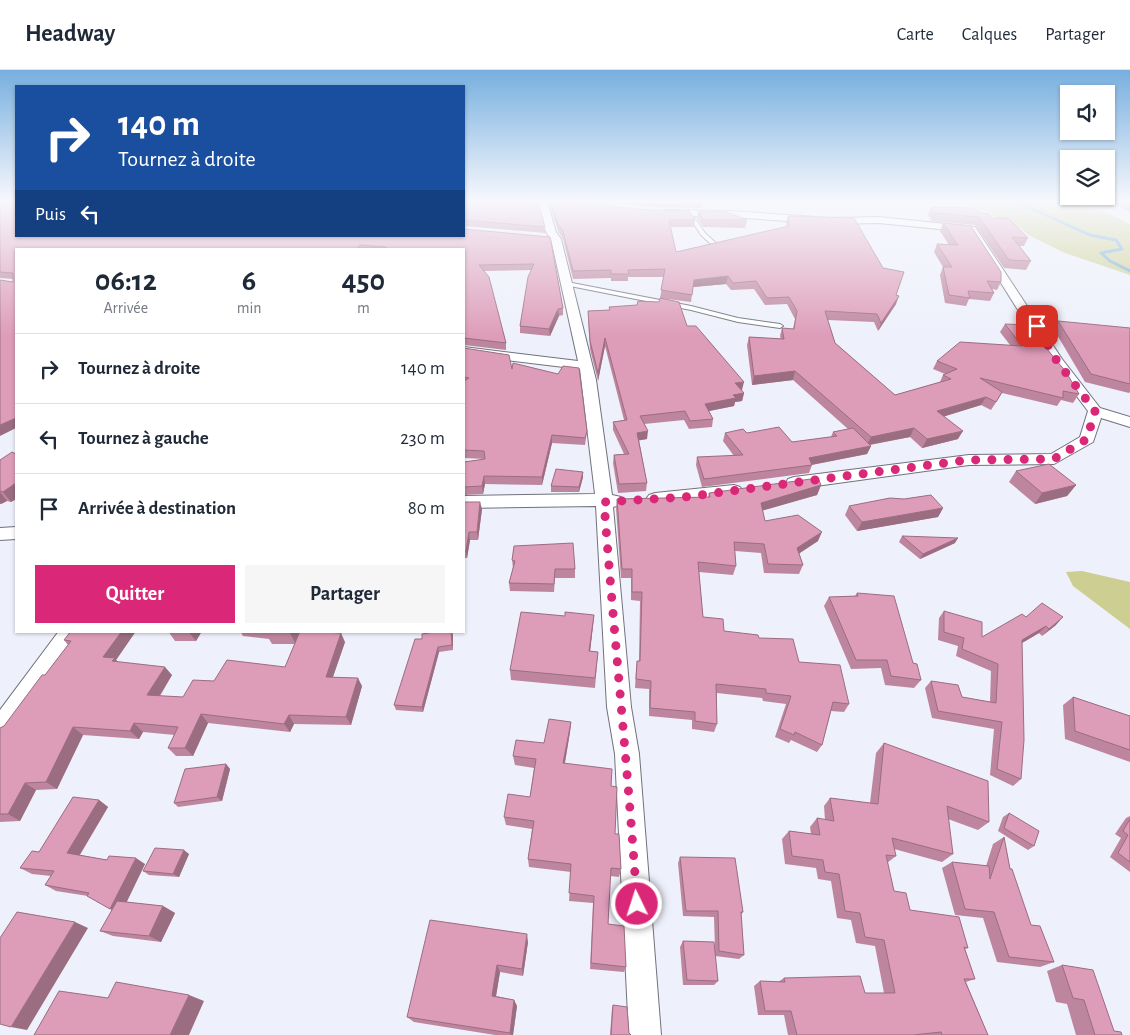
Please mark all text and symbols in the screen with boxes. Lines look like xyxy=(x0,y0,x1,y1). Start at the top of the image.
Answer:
text: Headway xyxy=(25,22,115,46)
text: Carte xyxy=(897,26,934,44)
text: Calques xyxy=(962,26,1017,44)
text: Partager xyxy=(1045,26,1105,44)
map controls xyxy=(1060,85,1115,205)
button: sound xyxy=(1060,85,1115,140)
icon: right xyxy=(35,105,100,170)
text: 140 m xyxy=(118,107,200,142)
text: Tournez à droite xyxy=(118,148,256,170)
button: layers xyxy=(1060,150,1115,205)
icon: left xyxy=(76,200,104,228)
text: Puis xyxy=(35,205,66,224)
text: 06:12 xyxy=(95,266,157,296)
text: 6 xyxy=(242,266,256,296)
text: 450 xyxy=(341,266,385,296)
text: Arrivée xyxy=(104,300,148,316)
text: min xyxy=(237,300,262,316)
text: m xyxy=(357,300,370,316)
pin xyxy=(1016,305,1058,347)
icon: arrive xyxy=(1023,312,1051,340)
icon: right xyxy=(35,355,63,383)
text: Tournez à droite xyxy=(78,359,200,378)
text: 140 m xyxy=(401,359,445,378)
icon: left xyxy=(35,425,63,453)
text: Tournez à gauche xyxy=(78,429,209,448)
text: 230 m xyxy=(400,429,445,448)
icon: arrive xyxy=(35,495,63,523)
text: Arrivée à destination xyxy=(78,499,236,518)
text: 80 m xyxy=(408,499,445,518)
button: Quitter xyxy=(35,565,235,623)
button: Partager xyxy=(245,565,445,623)
position arrow xyxy=(610,877,662,929)

